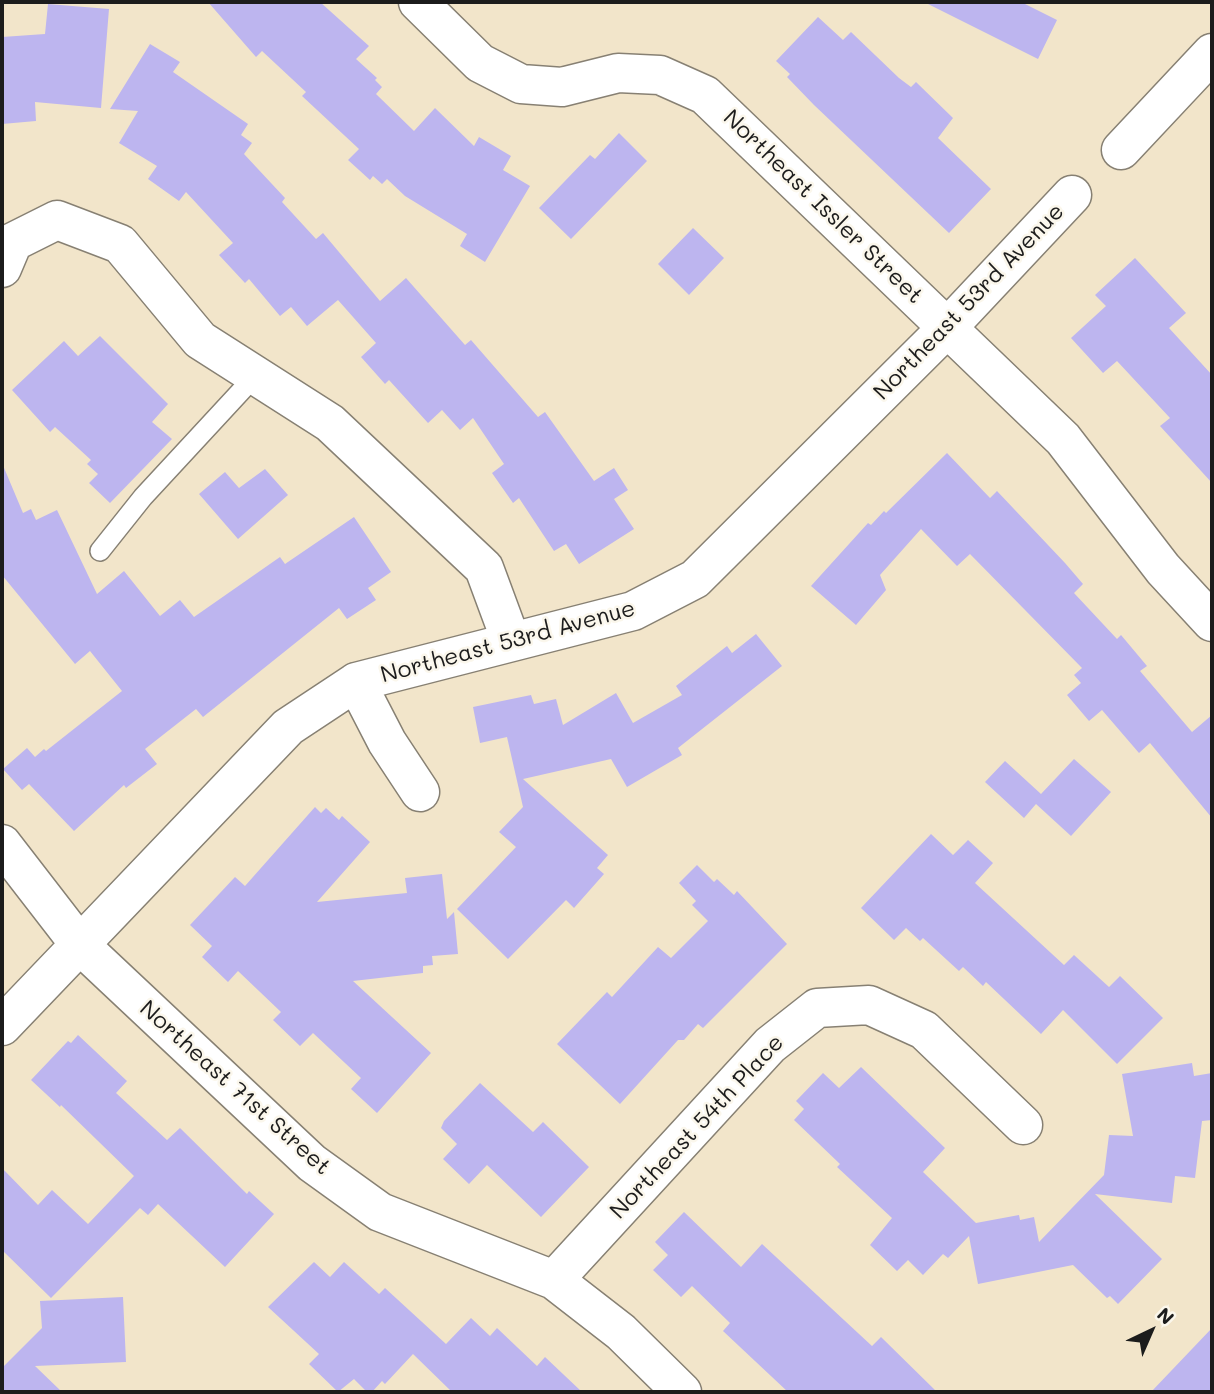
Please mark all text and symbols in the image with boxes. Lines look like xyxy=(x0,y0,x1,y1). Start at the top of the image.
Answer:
street label: Northeast Issler Street xyxy=(717,104,929,310)
street label: Northeast 53rd Avenue xyxy=(868,198,1070,406)
street label: Northeast 53rd Avenue xyxy=(378,595,638,689)
street label: Northeast 71st Street xyxy=(134,995,336,1181)
street label: Northeast 54th Place xyxy=(604,1029,790,1225)
north arrow xyxy=(1116,1296,1186,1366)
text: N xyxy=(1152,1302,1180,1330)

